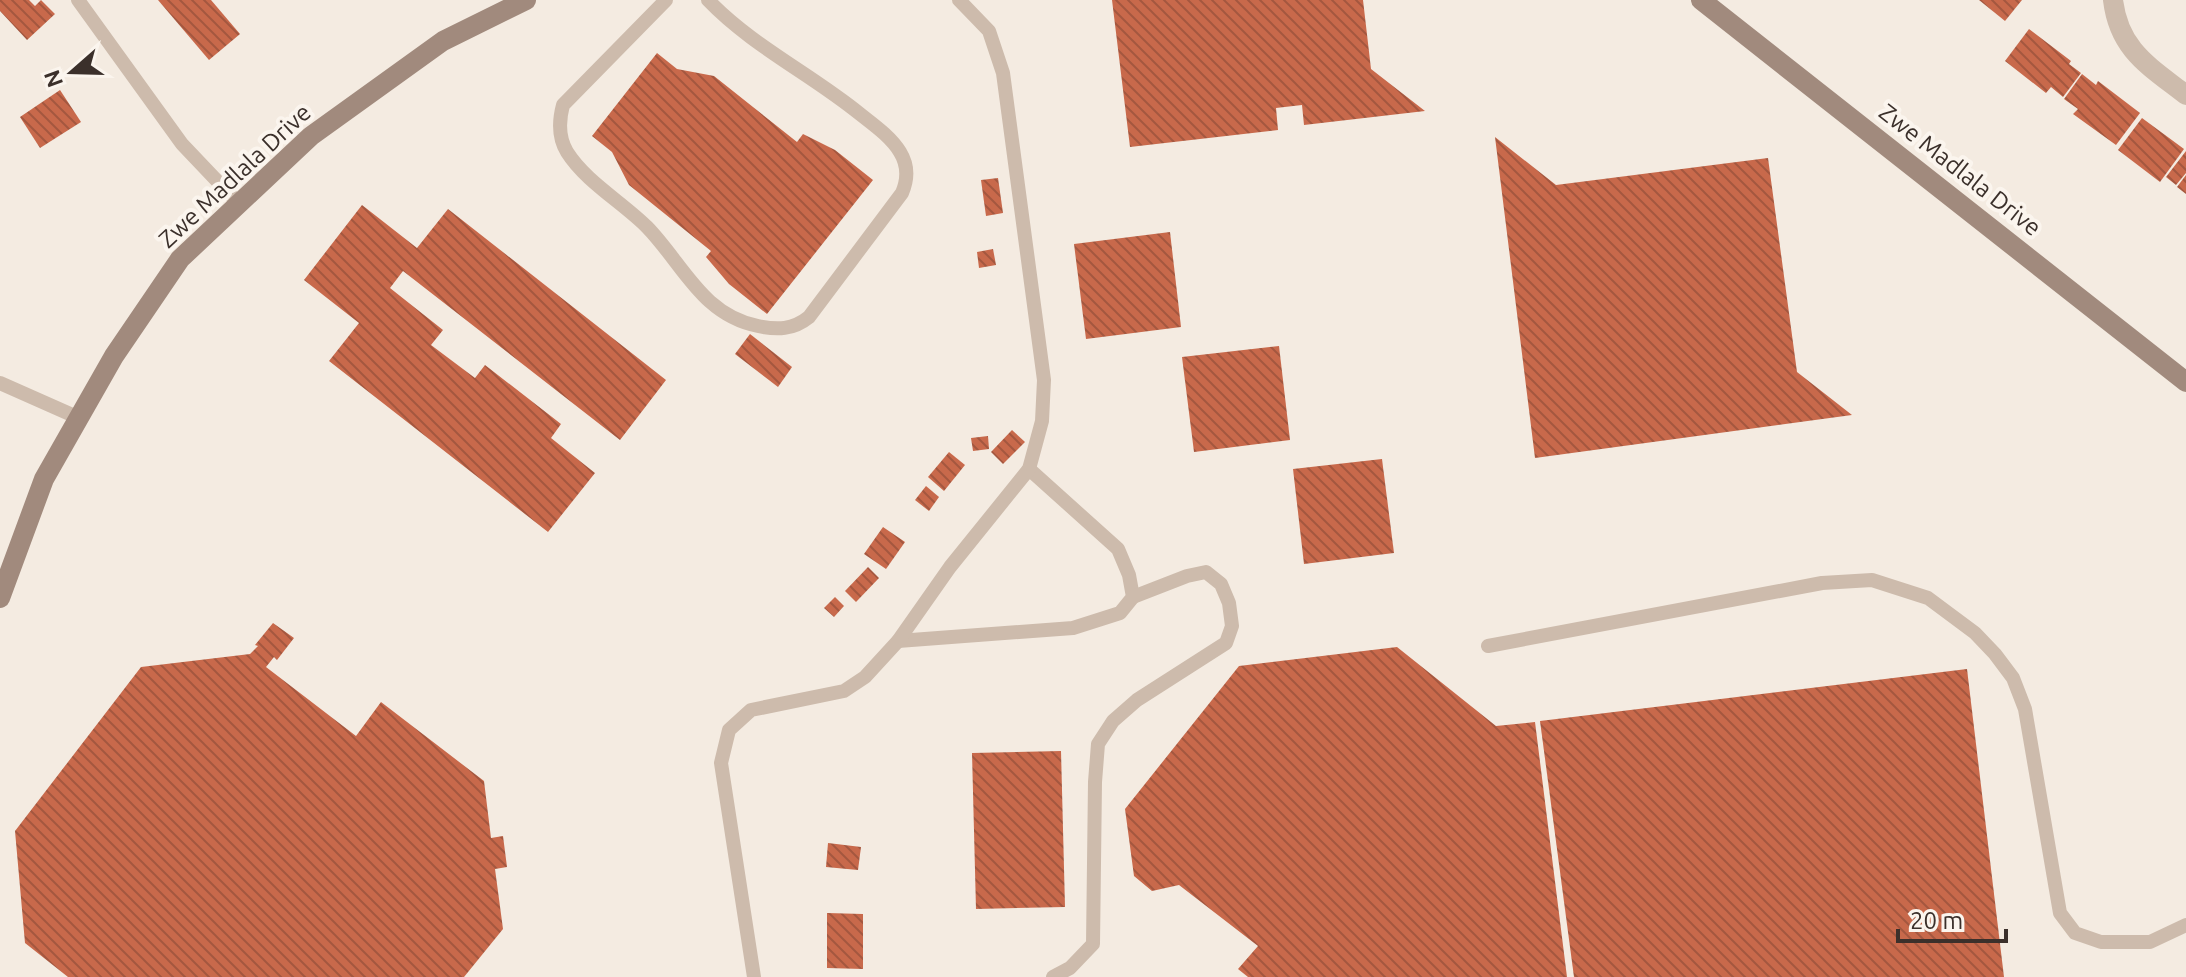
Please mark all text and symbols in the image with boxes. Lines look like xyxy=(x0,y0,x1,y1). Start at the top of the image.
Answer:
north arrow xyxy=(32,32,112,112)
text: N xyxy=(38,67,67,91)
street label: Zwe Madlala Drive xyxy=(153,98,316,253)
street label: Zwe Madlala Drive xyxy=(1874,98,2046,241)
scale bar xyxy=(1898,893,2006,943)
text: 20 m xyxy=(1910,907,1963,934)

